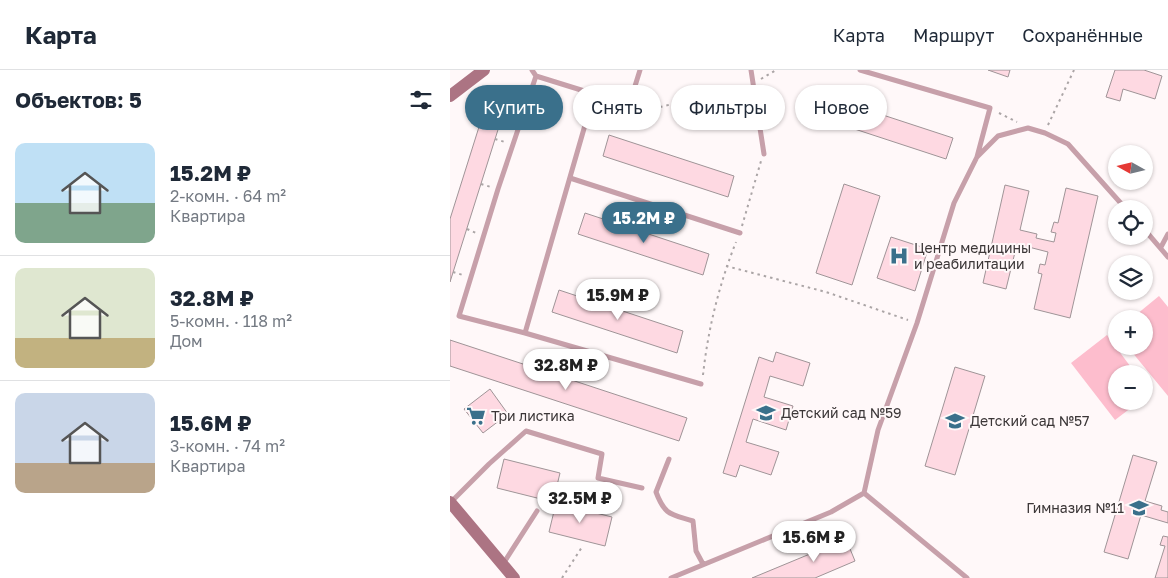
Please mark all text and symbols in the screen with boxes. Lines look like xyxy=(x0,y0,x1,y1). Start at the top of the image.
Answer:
text: Карта xyxy=(25,20,97,49)
text: Карта xyxy=(833,24,885,46)
text: Маршрут xyxy=(913,24,994,46)
text: Сохранённые xyxy=(1022,24,1143,46)
chip: Купить xyxy=(465,85,563,130)
chip: Снять xyxy=(573,85,661,130)
chip: Фильтры xyxy=(671,85,785,130)
chip: Новое xyxy=(795,85,887,130)
icon: filters xyxy=(407,86,435,114)
text: Объектов: 5 xyxy=(15,87,142,113)
north arrow xyxy=(1108,145,1152,190)
map controls xyxy=(1108,145,1153,410)
text: 15.2M ₽ xyxy=(170,160,251,186)
icon: home xyxy=(55,163,115,223)
text: 2-комн. · 64 m² xyxy=(170,186,286,206)
button: locate xyxy=(1108,200,1153,245)
pin: 15.2M ₽ xyxy=(598,202,690,244)
text: Квартира xyxy=(170,206,245,226)
text: 15.2M ₽ xyxy=(613,208,675,228)
place label: Центр медицины и реабилитации xyxy=(914,239,1031,272)
hospital icon: Центр медицины и реабилитации xyxy=(888,245,910,267)
button: layers xyxy=(1108,255,1153,300)
pin: 15.9M ₽ xyxy=(572,278,664,321)
text: 32.8M ₽ xyxy=(170,285,254,311)
text: 15.9M ₽ xyxy=(587,285,649,305)
icon: home xyxy=(55,288,115,348)
button: + xyxy=(1108,310,1153,355)
text: 5-комн. · 118 m² xyxy=(170,311,292,331)
text: Дом xyxy=(170,331,203,351)
pin: 32.8M ₽ xyxy=(520,348,612,391)
text: 32.8M ₽ xyxy=(534,355,598,375)
button: − xyxy=(1108,365,1153,410)
school or university icon: Детский сад №59 xyxy=(755,402,777,424)
place label: Детский сад №59 xyxy=(781,404,901,421)
supermarket icon: Три листика xyxy=(465,405,487,427)
place label: Три листика xyxy=(491,407,575,424)
text: 15.6M ₽ xyxy=(170,410,252,436)
school or university icon: Детский сад №57 xyxy=(944,410,966,432)
place label: Детский сад №57 xyxy=(970,412,1089,429)
icon: home xyxy=(55,413,115,473)
text: 3-комн. · 74 m² xyxy=(170,436,285,456)
text: Квартира xyxy=(170,456,245,476)
pin: 32.5M ₽ xyxy=(534,482,626,524)
text: 32.5M ₽ xyxy=(548,488,612,508)
school or university icon: Гимназия №11 xyxy=(1128,497,1150,519)
place label: Гимназия №11 xyxy=(1026,499,1124,516)
pin: 15.6M ₽ xyxy=(768,520,860,563)
text: 15.6M ₽ xyxy=(783,527,845,547)

